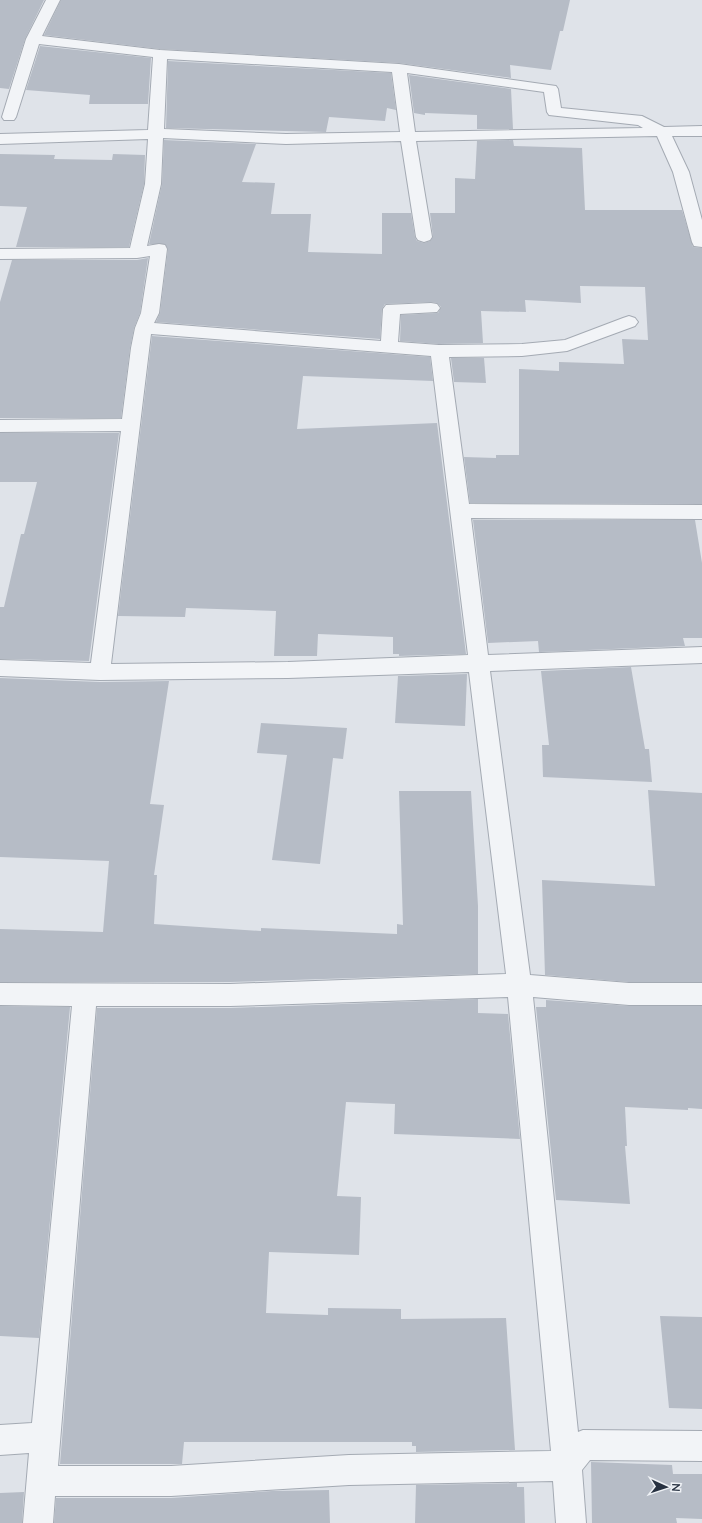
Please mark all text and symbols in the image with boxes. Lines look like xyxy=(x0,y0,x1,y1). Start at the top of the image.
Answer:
north arrow xyxy=(646,1467,686,1507)
text: N xyxy=(670,1483,683,1492)

